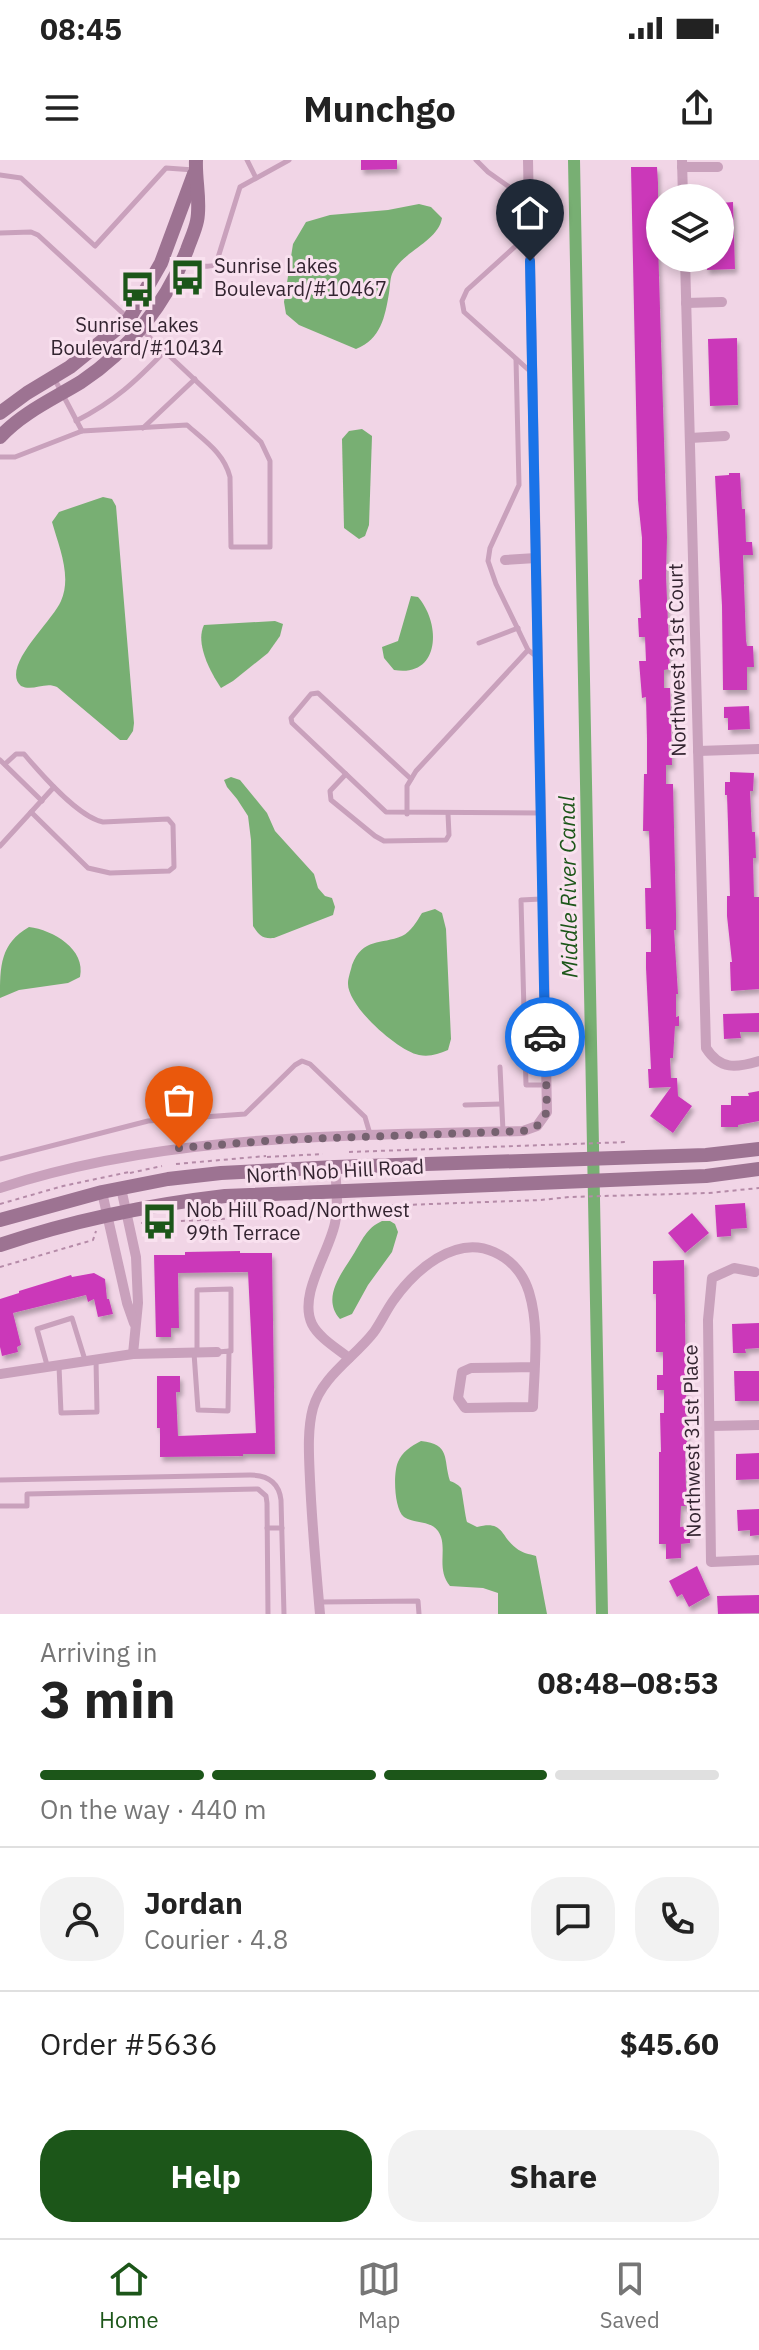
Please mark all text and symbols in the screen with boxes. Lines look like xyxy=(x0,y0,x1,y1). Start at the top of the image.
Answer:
text: 08:45 xyxy=(40,9,122,48)
text: Munchgo xyxy=(303,85,456,132)
icon: menu xyxy=(40,86,84,130)
icon: share xyxy=(675,86,719,130)
pin xyxy=(496,179,564,261)
map controls xyxy=(646,184,734,272)
button: layers xyxy=(646,184,734,272)
icon: home xyxy=(508,191,552,235)
place label: Sunrise Lakes Boulevard/#10467 xyxy=(214,252,387,302)
bus stop icon: Sunrise Lakes Boulevard/#10467 xyxy=(169,259,207,297)
bus stop icon: Sunrise Lakes Boulevard/#10434 xyxy=(118,271,156,309)
place label: Sunrise Lakes Boulevard/#10434 xyxy=(51,311,223,361)
street label: Northwest 31st Court xyxy=(661,563,692,757)
water label: Middle River Canal xyxy=(551,795,584,978)
courier xyxy=(505,997,585,1077)
icon: car xyxy=(523,1015,567,1059)
pin xyxy=(145,1066,213,1148)
icon: bag xyxy=(157,1078,201,1122)
street label: North Nob Hill Road xyxy=(245,1152,425,1189)
place label: Nob Hill Road/Northwest 99th Terrace xyxy=(186,1196,410,1246)
bus stop icon: Nob Hill Road/Northwest 99th Terrace xyxy=(141,1202,179,1240)
street label: Northwest 31st Place xyxy=(676,1344,707,1538)
text: Arriving in xyxy=(40,1635,157,1669)
text: 08:48–08:53 xyxy=(538,1663,719,1702)
text: 3 min xyxy=(40,1665,176,1732)
text: On the way · 440 m xyxy=(40,1792,266,1826)
button: person xyxy=(40,1877,124,1961)
button: chat xyxy=(531,1877,615,1961)
button: phone xyxy=(635,1877,719,1961)
text: Jordan xyxy=(144,1883,243,1922)
text: Courier · 4.8 xyxy=(144,1922,288,1956)
text: Order #5636 xyxy=(40,2024,217,2063)
text: $45.60 xyxy=(620,2024,719,2063)
button: Help xyxy=(40,2130,372,2222)
button: Share xyxy=(388,2130,719,2222)
tab: Home xyxy=(99,2257,159,2334)
tab: Map xyxy=(357,2257,401,2334)
tab: Saved xyxy=(600,2257,660,2334)

